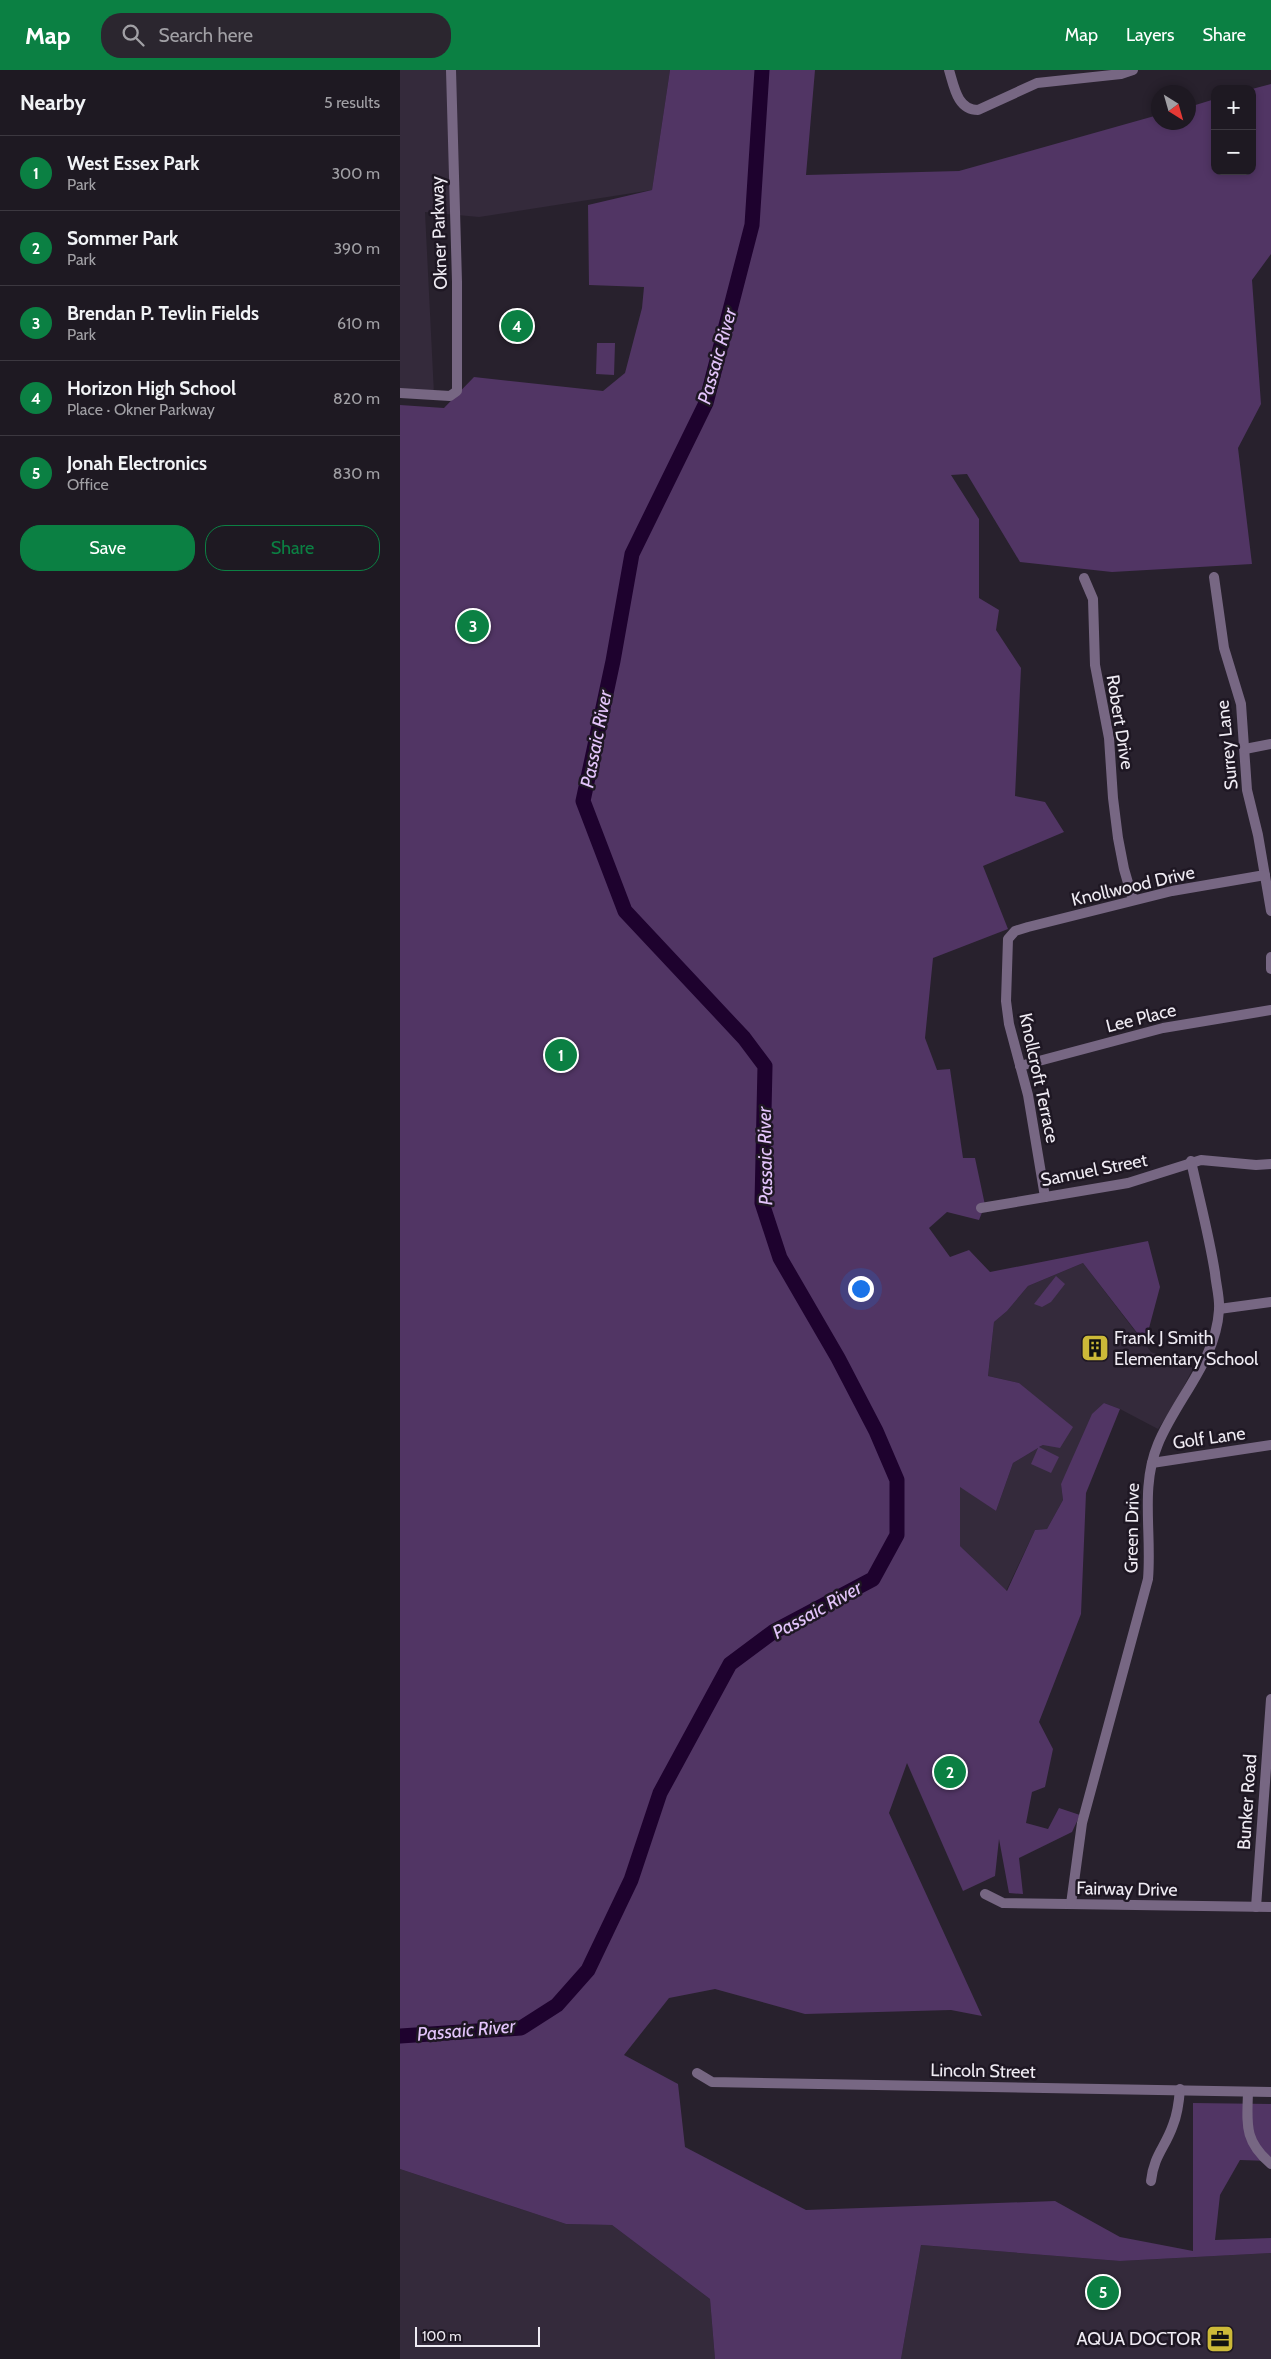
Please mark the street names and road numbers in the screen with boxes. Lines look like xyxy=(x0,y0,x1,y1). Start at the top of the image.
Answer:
street label: Okner Parkway xyxy=(426,176,452,290)
street label: Robert Drive xyxy=(1102,673,1138,771)
street label: Surrey Lane xyxy=(1211,699,1243,791)
street label: Knollwood Drive xyxy=(1069,861,1197,911)
street label: Lee Place xyxy=(1104,999,1178,1037)
street label: Knollcroft Terrace xyxy=(1014,1011,1064,1145)
street label: Samuel Street xyxy=(1039,1149,1149,1191)
street label: Golf Lane xyxy=(1171,1422,1247,1454)
street label: Green Drive xyxy=(1120,1483,1144,1573)
street label: Bunker Road xyxy=(1233,1753,1261,1851)
street label: Fairway Drive xyxy=(1076,1877,1178,1901)
street label: Lincoln Street xyxy=(930,2059,1036,2083)

